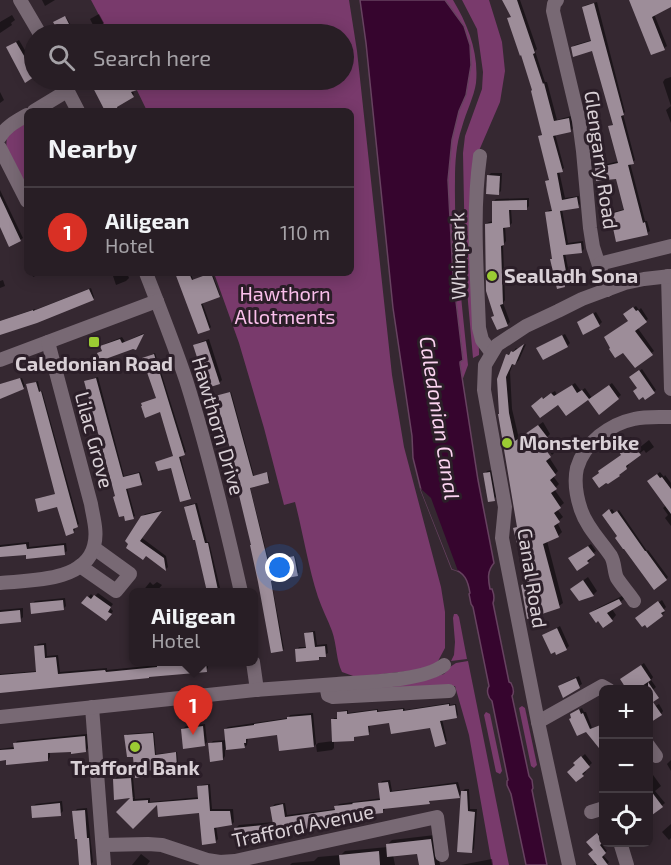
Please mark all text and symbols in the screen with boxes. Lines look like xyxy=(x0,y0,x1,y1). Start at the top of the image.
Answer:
search box xyxy=(24,24,354,90)
icon: search xyxy=(45,41,78,74)
text: Search here xyxy=(93,44,211,70)
street label: Glengarry Road xyxy=(580,89,624,231)
text: Nearby xyxy=(48,132,137,163)
text: Ailigean xyxy=(105,207,190,233)
street label: Whinpark xyxy=(444,212,470,300)
text: 1 xyxy=(63,220,72,244)
text: 110 m xyxy=(280,220,330,244)
text: Hotel xyxy=(105,233,154,257)
place label: Sealladh Sona xyxy=(504,263,638,287)
marker: Sealladh Sona xyxy=(485,269,499,283)
park label: Hawthorn Allotments xyxy=(235,281,335,328)
water label: Caledonian Canal xyxy=(415,334,466,501)
marker: Caledonian Road xyxy=(87,335,101,349)
place label: Caledonian Road xyxy=(15,351,173,375)
street label: Hawthorn Drive xyxy=(188,354,250,498)
street label: Lilac Grove xyxy=(71,389,119,491)
place label: Monsterbike xyxy=(519,430,639,454)
marker: Monsterbike xyxy=(500,436,514,450)
street label: Canal Road xyxy=(513,526,553,630)
your location xyxy=(265,553,294,582)
popup xyxy=(129,588,258,666)
text: Ailigean xyxy=(151,602,236,628)
text: Hotel xyxy=(151,628,200,652)
map controls xyxy=(599,685,653,847)
button: + xyxy=(599,685,653,739)
pin: 1 xyxy=(174,686,212,735)
button: − xyxy=(599,739,653,793)
marker: Trafford Bank xyxy=(128,740,142,754)
place label: Trafford Bank xyxy=(70,755,200,779)
button: locate xyxy=(599,793,653,847)
street label: Trafford Avenue xyxy=(230,798,376,852)

